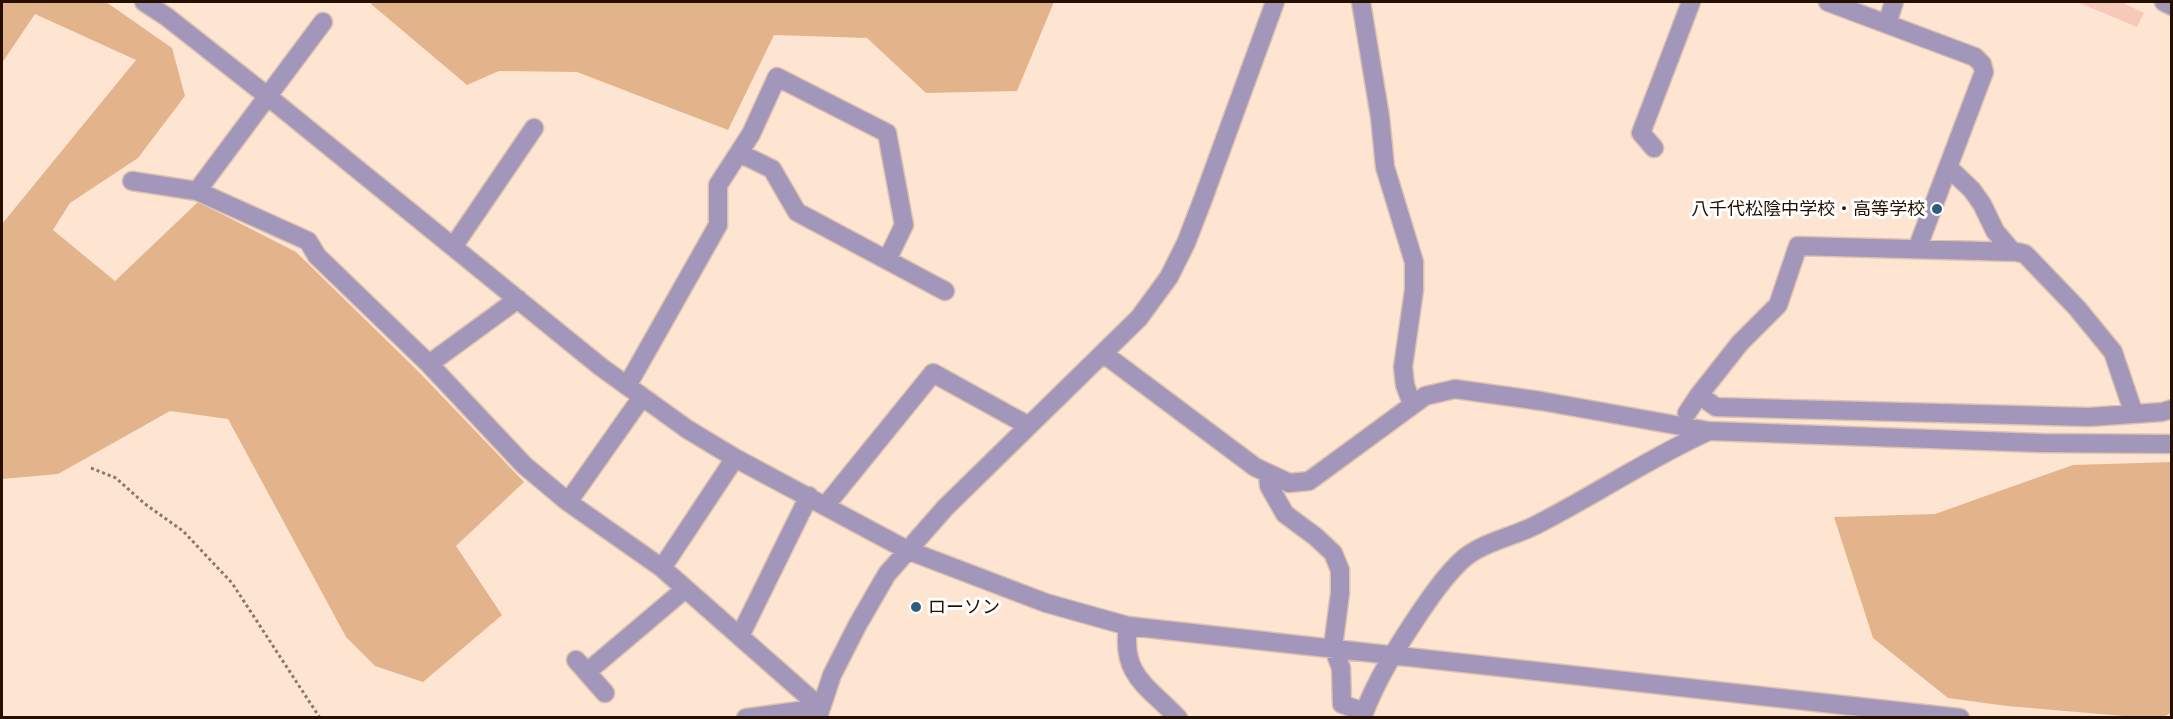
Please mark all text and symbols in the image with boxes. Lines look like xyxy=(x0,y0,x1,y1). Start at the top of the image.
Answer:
place label: 八千代松陰中学校・高等学校 xyxy=(1691,198,1925,219)
marker: 八千代松陰中学校・高等学校 xyxy=(1930,202,1944,216)
place label: ローソン xyxy=(928,596,1000,617)
marker: ローソン xyxy=(909,600,923,614)

